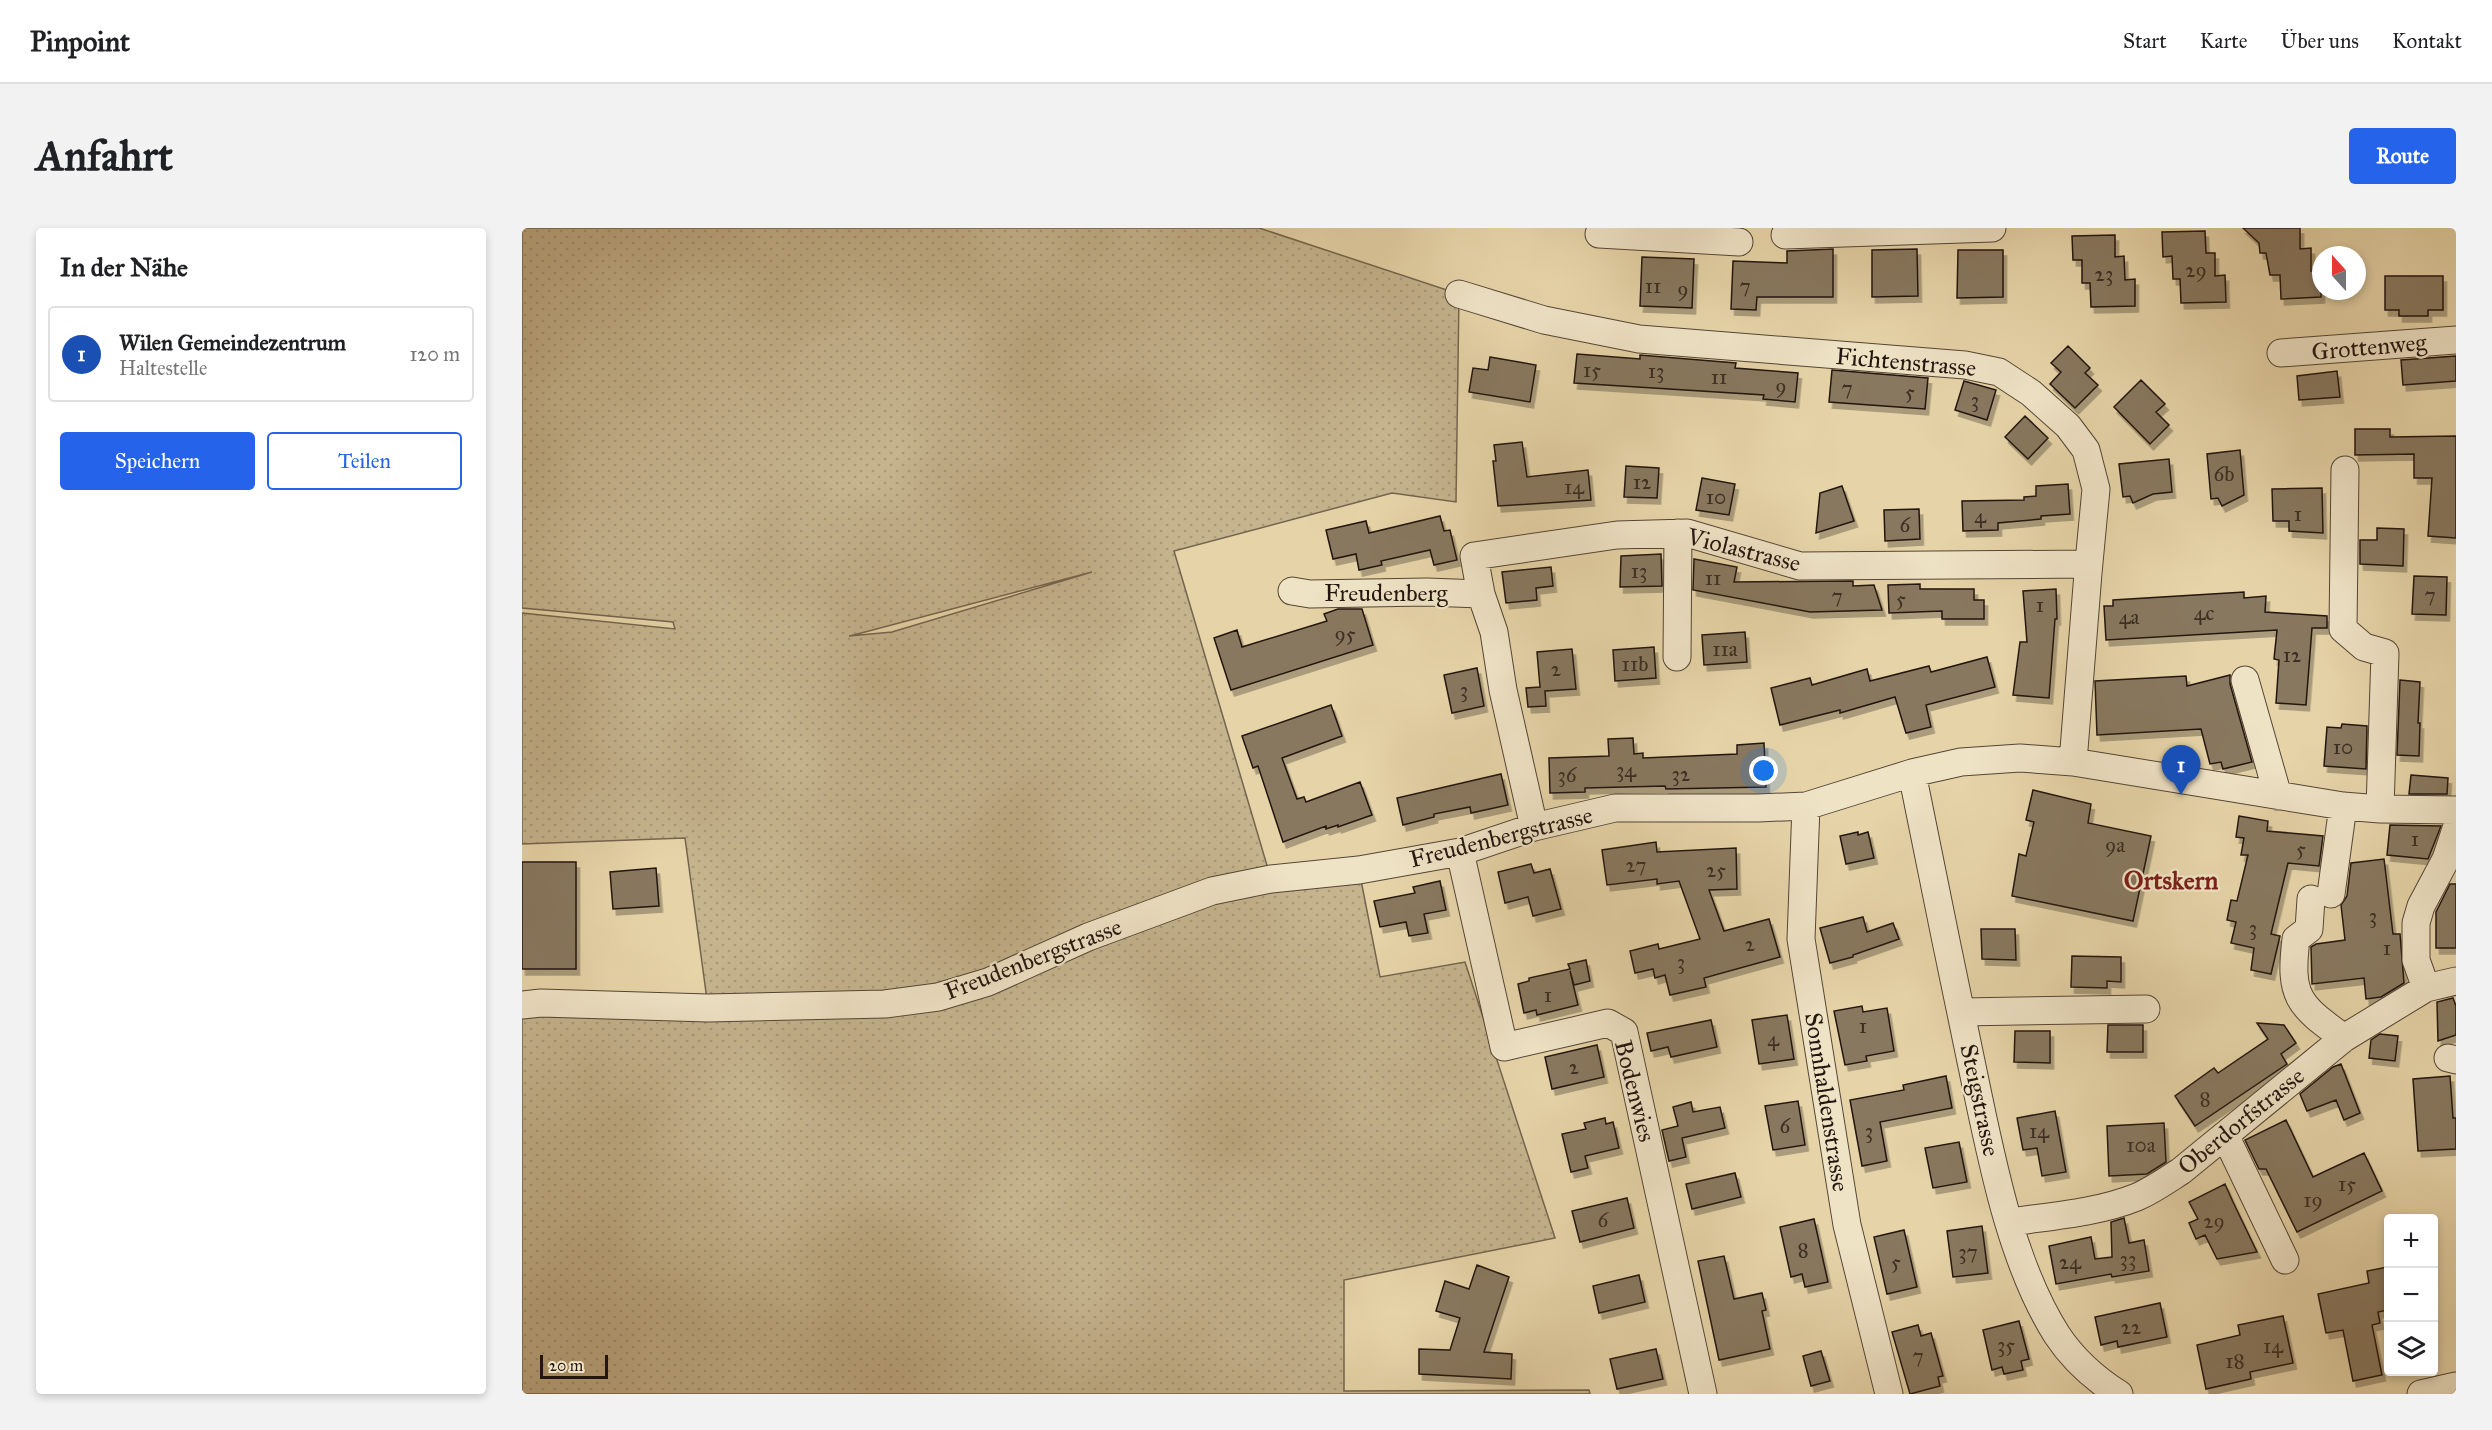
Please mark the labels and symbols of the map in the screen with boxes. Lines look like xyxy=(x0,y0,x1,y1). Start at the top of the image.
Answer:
north arrow xyxy=(2312,246,2366,300)
house number: 29 xyxy=(2185,257,2207,283)
house number: 23 xyxy=(2095,261,2113,287)
house number: 11 xyxy=(1645,273,1661,299)
house number: 7 xyxy=(1739,273,1751,299)
house number: 9 xyxy=(1677,276,1689,302)
street label: Grottenweg xyxy=(2310,327,2428,367)
street label: Fichtenstrasse xyxy=(1835,341,1977,383)
house number: 15 xyxy=(1583,357,1601,383)
house number: 13 xyxy=(1648,358,1664,384)
house number: 11 xyxy=(1711,364,1727,390)
house number: 9 xyxy=(1775,373,1787,399)
house number: 7 xyxy=(1841,375,1853,401)
house number: 5 xyxy=(1905,379,1915,405)
house number: 3 xyxy=(1971,387,1979,413)
house number: 6b xyxy=(2214,461,2234,487)
house number: 12 xyxy=(1633,469,1652,495)
house number: 14 xyxy=(1564,474,1585,500)
house number: 10 xyxy=(1706,484,1726,510)
house number: 1 xyxy=(2294,501,2302,527)
house number: 4 xyxy=(1974,503,1987,529)
house number: 6 xyxy=(1900,512,1912,538)
street label: Violastrasse xyxy=(1683,521,1804,579)
house number: 13 xyxy=(1631,558,1647,584)
house number: 11 xyxy=(1705,565,1721,591)
street label: Freudenberg xyxy=(1324,578,1449,608)
house number: 7 xyxy=(2424,582,2436,608)
house number: 7 xyxy=(1831,583,1843,609)
house number: 5 xyxy=(1896,586,1906,612)
house number: 1 xyxy=(2036,592,2044,618)
house number: 4c xyxy=(2194,600,2214,626)
house number: 4a xyxy=(2119,604,2139,630)
house number: 95 xyxy=(1334,621,1356,647)
house number: 11a xyxy=(1712,636,1738,662)
house number: 12 xyxy=(2283,642,2302,668)
house number: 11b xyxy=(1622,651,1648,677)
house number: 2 xyxy=(1551,656,1562,682)
house number: 3 xyxy=(1460,677,1468,703)
house number: 10 xyxy=(2333,734,2353,760)
pin: 1 xyxy=(2162,746,2200,795)
your location xyxy=(1749,756,1778,785)
house number: 34 xyxy=(1616,757,1637,783)
house number: 32 xyxy=(1672,761,1691,787)
house number: 36 xyxy=(1557,762,1578,788)
street label: Freudenbergstrasse xyxy=(1406,800,1596,874)
house number: 1 xyxy=(2411,826,2419,852)
house number: 9a xyxy=(2105,832,2125,858)
house number: 5 xyxy=(2296,836,2306,862)
house number: 27 xyxy=(1626,852,1647,878)
house number: 25 xyxy=(1706,857,1726,883)
district label: Ortskern xyxy=(2124,864,2218,896)
house number: 3 xyxy=(2369,903,2377,929)
street label: Freudenbergstrasse xyxy=(940,911,1126,1007)
house number: 3 xyxy=(2249,915,2257,941)
house number: 2 xyxy=(1745,931,1756,957)
house number: 1 xyxy=(2383,935,2391,961)
house number: 3 xyxy=(1677,949,1685,975)
house number: 1 xyxy=(1544,982,1552,1008)
street label: Sonnhaldenstrasse xyxy=(1798,1010,1856,1194)
house number: 1 xyxy=(1859,1013,1867,1039)
house number: 4 xyxy=(1767,1026,1780,1052)
street label: Bodenwies xyxy=(1608,1037,1662,1145)
street label: Steigstrasse xyxy=(1953,1041,2007,1159)
house number: 2 xyxy=(1569,1054,1580,1080)
street label: Oberdorfstrasse xyxy=(2172,1061,2310,1181)
house number: 8 xyxy=(2199,1086,2211,1112)
house number: 6 xyxy=(1780,1113,1792,1139)
house number: 3 xyxy=(1865,1118,1873,1144)
house number: 14 xyxy=(2029,1118,2050,1144)
house number: 10a xyxy=(2126,1132,2156,1158)
house number: 15 xyxy=(2338,1171,2356,1197)
house number: 19 xyxy=(2303,1187,2323,1213)
house number: 6 xyxy=(1598,1207,1610,1233)
house number: 29 xyxy=(2203,1208,2225,1234)
house number: 8 xyxy=(1797,1237,1809,1263)
house number: 37 xyxy=(1958,1239,1978,1265)
house number: 33 xyxy=(2120,1246,2136,1272)
house number: 5 xyxy=(1891,1249,1901,1275)
house number: 24 xyxy=(2059,1249,2082,1275)
house number: 22 xyxy=(2121,1314,2142,1340)
house number: 35 xyxy=(1997,1332,2015,1358)
house number: 14 xyxy=(2263,1333,2284,1359)
house number: 7 xyxy=(1912,1343,1924,1369)
house number: 18 xyxy=(2225,1348,2245,1374)
scale bar xyxy=(540,1352,608,1380)

